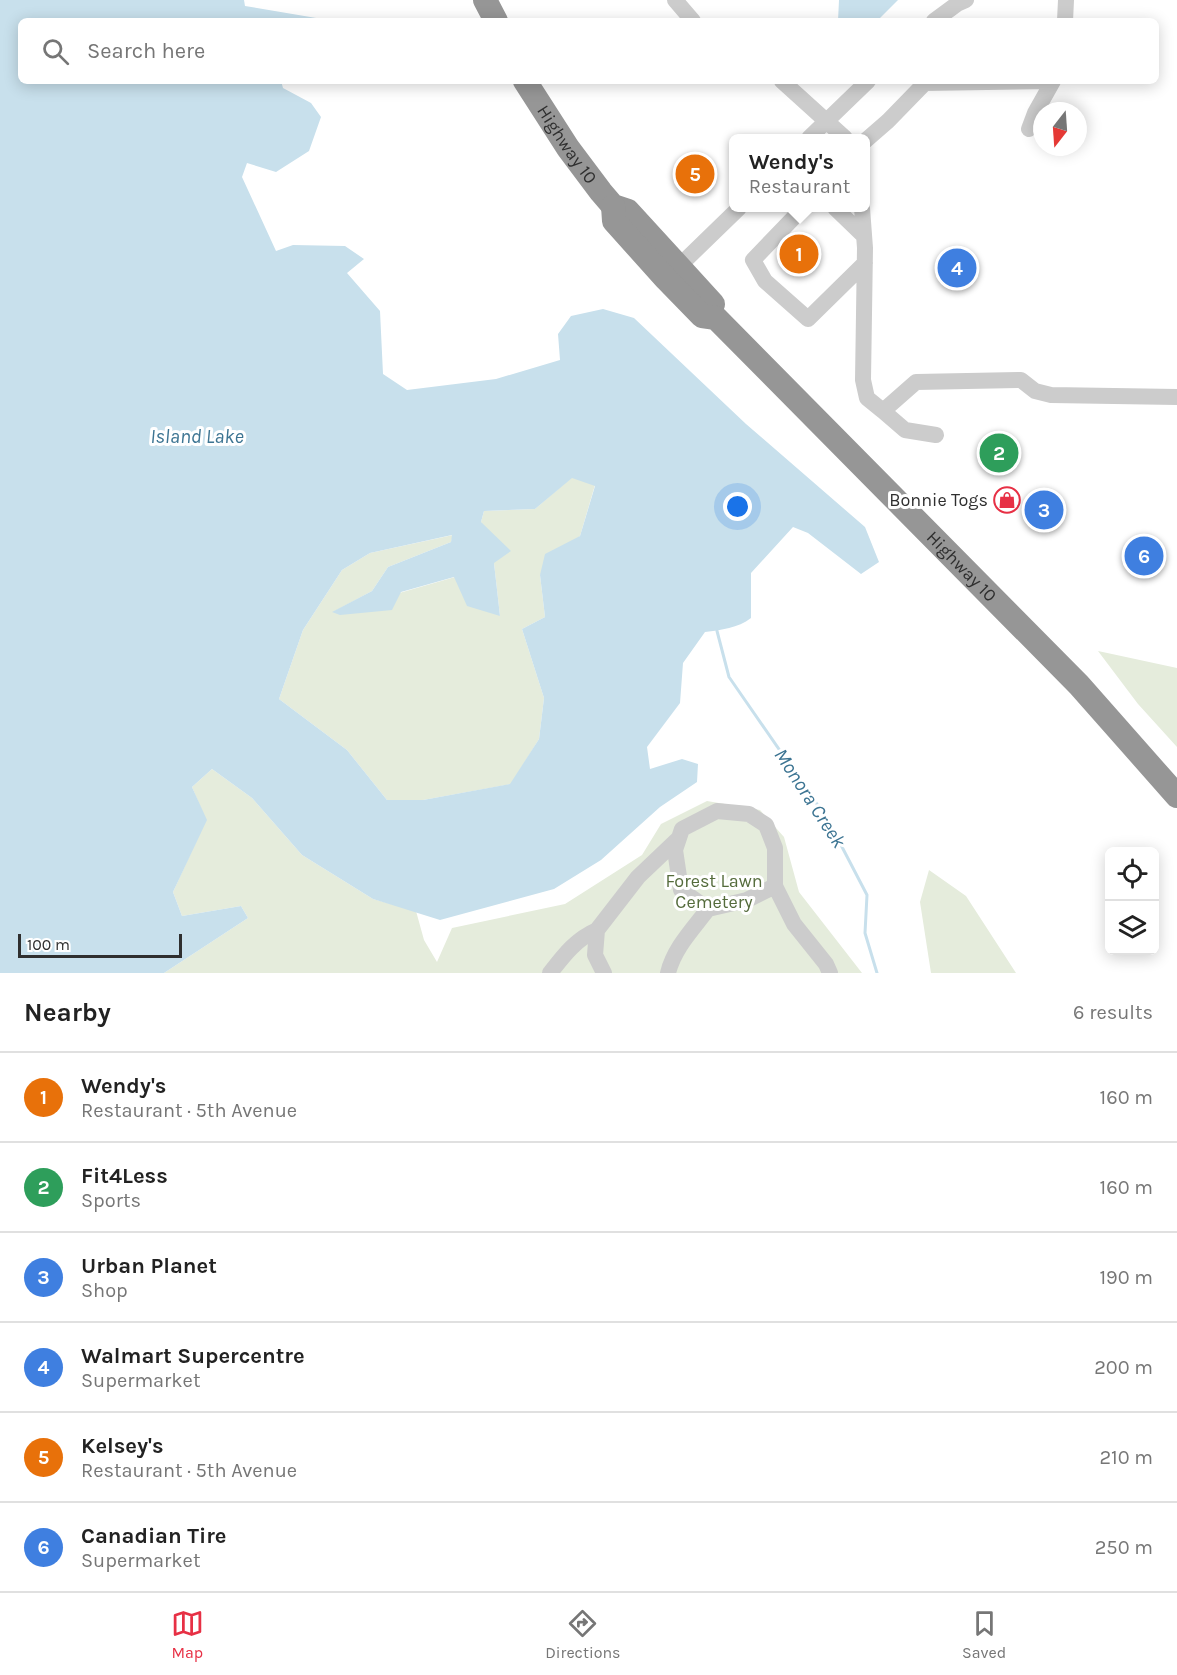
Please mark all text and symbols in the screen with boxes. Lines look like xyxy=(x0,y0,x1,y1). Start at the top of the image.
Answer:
search box xyxy=(18,18,1159,84)
icon: search xyxy=(39,35,72,68)
text: Search here xyxy=(87,38,205,64)
street label: Highway 10 xyxy=(532,101,602,188)
north arrow xyxy=(1033,102,1087,156)
popup xyxy=(729,134,870,212)
text: Wendy's xyxy=(749,149,834,175)
pin: 5 xyxy=(676,152,714,196)
text: Restaurant xyxy=(749,175,850,198)
pin: 1 xyxy=(780,232,818,276)
pin: 4 xyxy=(938,246,976,290)
water label: Island Lake xyxy=(150,425,244,448)
pin: 2 xyxy=(980,430,1018,476)
shop icon: Bonnie Togs xyxy=(992,485,1022,515)
pin: 3 xyxy=(1024,488,1064,532)
place label: Bonnie Togs xyxy=(889,489,988,511)
your location xyxy=(723,492,752,521)
street label: Highway 10 xyxy=(922,526,1001,606)
pin: 6 xyxy=(1124,534,1164,578)
water label: Monora Creek xyxy=(769,744,851,853)
map controls xyxy=(1105,847,1159,955)
button: locate xyxy=(1105,847,1159,901)
park label: Forest Lawn Cemetery xyxy=(665,870,763,913)
button: layers xyxy=(1105,901,1159,955)
scale bar xyxy=(18,931,182,959)
text: 100 m xyxy=(27,935,70,954)
text: Nearby xyxy=(24,997,111,1028)
text: 6 results xyxy=(1073,1001,1153,1024)
text: Wendy's xyxy=(81,1073,166,1099)
text: 1 xyxy=(40,1086,47,1109)
text: 160 m xyxy=(1100,1086,1153,1109)
text: Restaurant · 5th Avenue xyxy=(81,1099,297,1122)
text: Fit4Less xyxy=(81,1163,168,1189)
text: 2 xyxy=(37,1176,50,1199)
text: 160 m xyxy=(1100,1176,1153,1199)
text: Sports xyxy=(81,1189,141,1212)
text: Urban Planet xyxy=(81,1253,217,1279)
text: 3 xyxy=(37,1266,50,1289)
text: 190 m xyxy=(1099,1266,1153,1289)
text: Shop xyxy=(81,1279,128,1302)
text: Walmart Supercentre xyxy=(81,1343,305,1369)
text: 4 xyxy=(38,1356,49,1379)
text: 200 m xyxy=(1094,1356,1153,1379)
text: Supermarket xyxy=(81,1369,200,1392)
text: Kelsey's xyxy=(81,1433,164,1459)
text: 5 xyxy=(38,1446,49,1469)
text: 210 m xyxy=(1099,1446,1153,1469)
text: Restaurant · 5th Avenue xyxy=(81,1459,297,1482)
text: Canadian Tire xyxy=(81,1523,226,1549)
text: 6 xyxy=(37,1536,50,1559)
text: 250 m xyxy=(1095,1536,1153,1559)
text: Supermarket xyxy=(81,1549,200,1572)
tab: Map xyxy=(171,1607,204,1662)
tab: Directions xyxy=(545,1607,620,1662)
tab: Saved xyxy=(962,1607,1006,1662)

